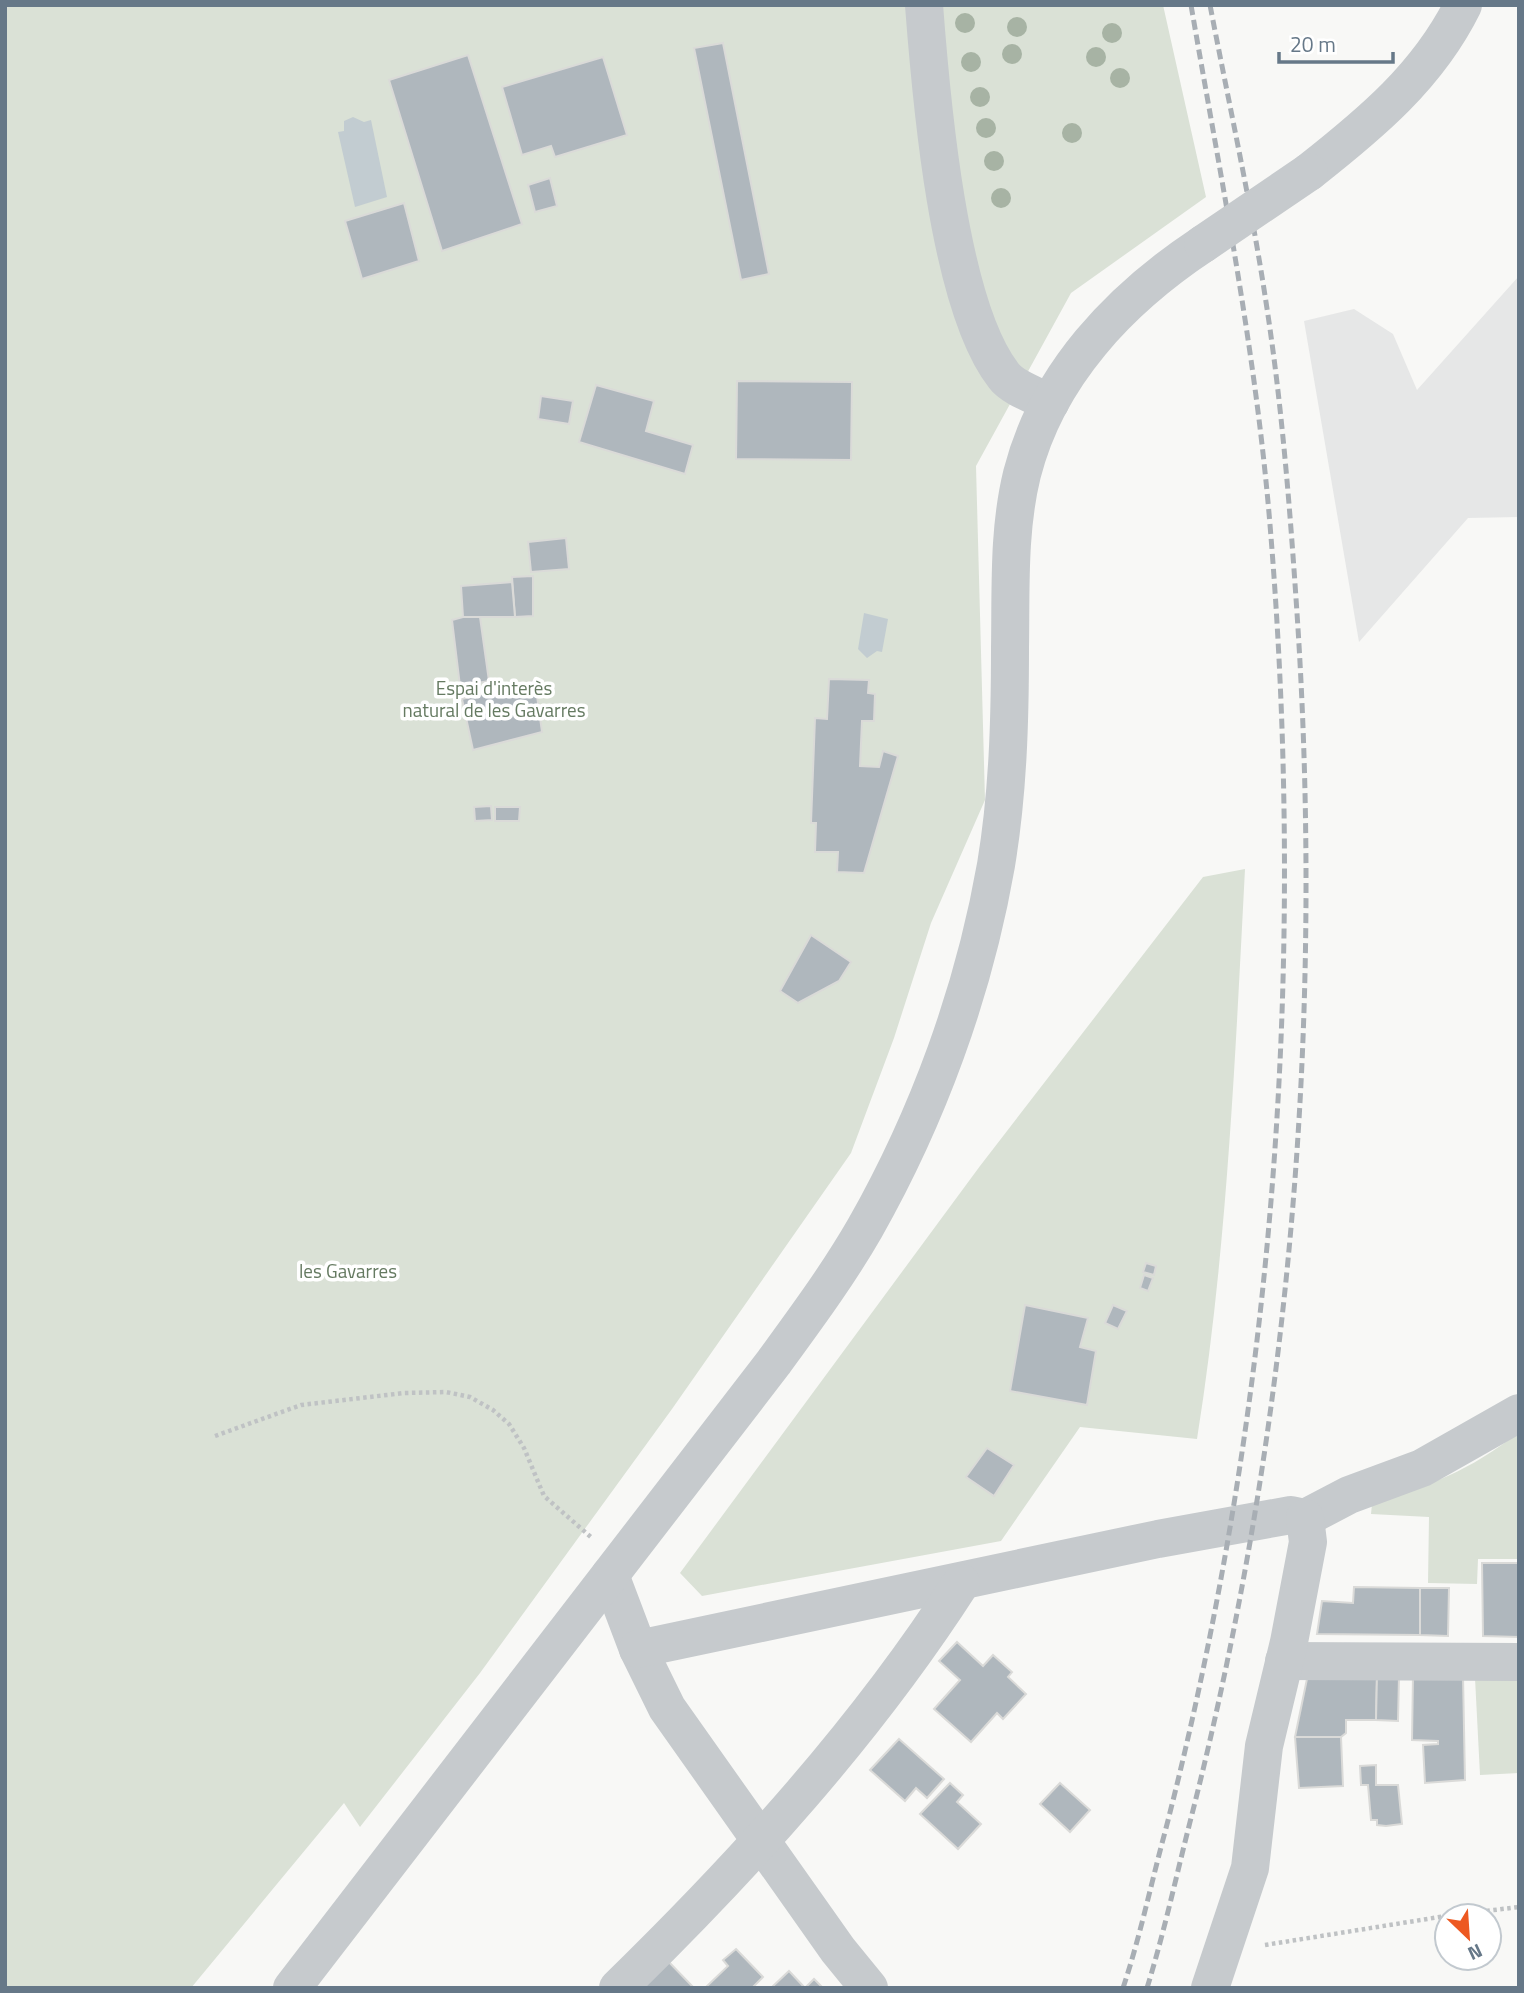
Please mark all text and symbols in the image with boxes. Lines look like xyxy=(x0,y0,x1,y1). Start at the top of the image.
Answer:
scale bar xyxy=(1279,21,1393,65)
text: 20 m xyxy=(1290,28,1336,60)
park label: Espai d'interès natural de les Gavarres xyxy=(403,673,586,724)
park label: les Gavarres xyxy=(299,1256,397,1285)
north arrow xyxy=(1433,1902,1503,1972)
text: N xyxy=(1463,1937,1487,1969)

